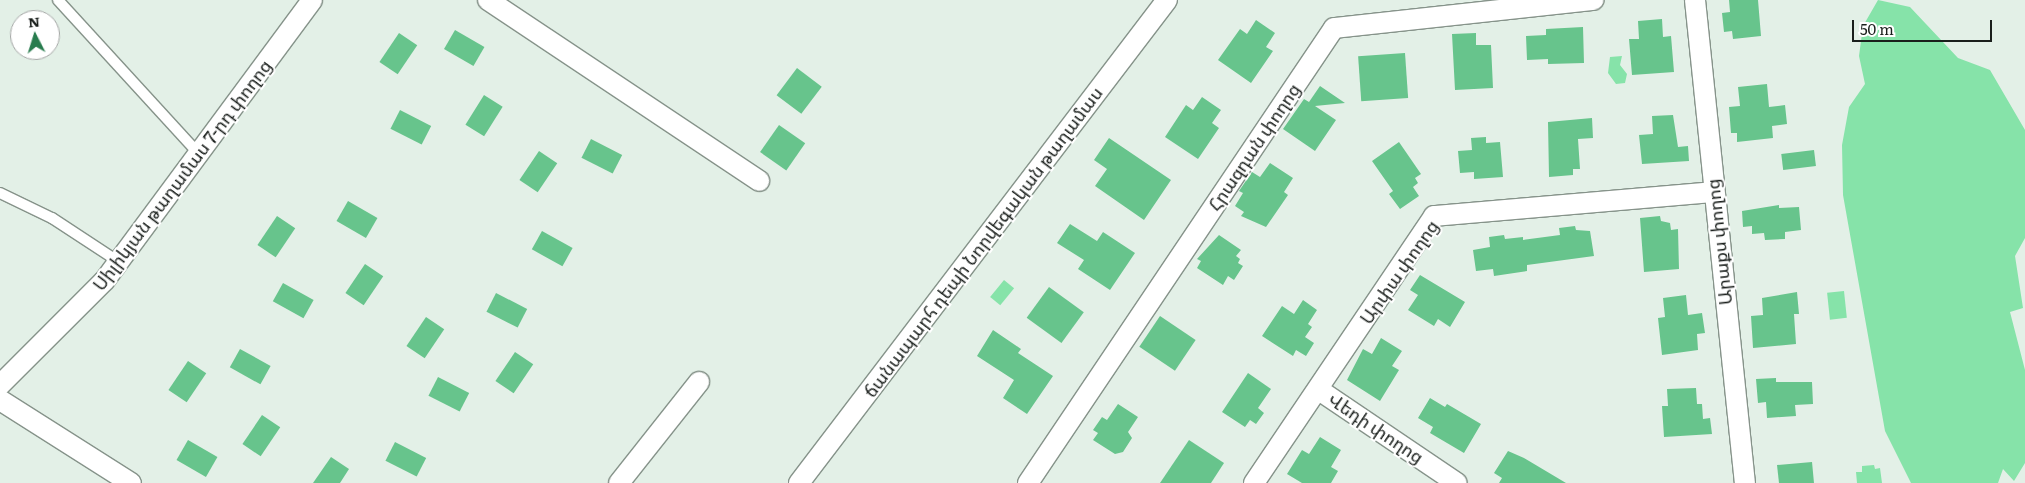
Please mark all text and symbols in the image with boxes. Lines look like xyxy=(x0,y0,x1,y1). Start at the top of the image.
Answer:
north arrow xyxy=(10,10,60,60)
scale bar xyxy=(1855,10,1995,42)
text: N xyxy=(27,11,41,32)
text: 50 m xyxy=(1860,17,1894,40)
street label: Սիլիկյան թաղամաս 7-րդ փողոց xyxy=(88,55,276,295)
street label: Հրազդան փողոց xyxy=(1203,79,1305,215)
street label: ճանապարհ դեպի Նորվեգական թաղամաս xyxy=(859,82,1107,402)
street label: Արաքս փողոց xyxy=(1702,178,1736,306)
street label: Արփա փողոց xyxy=(1355,216,1443,328)
street label: Վեդի փողոց xyxy=(1324,388,1428,468)

